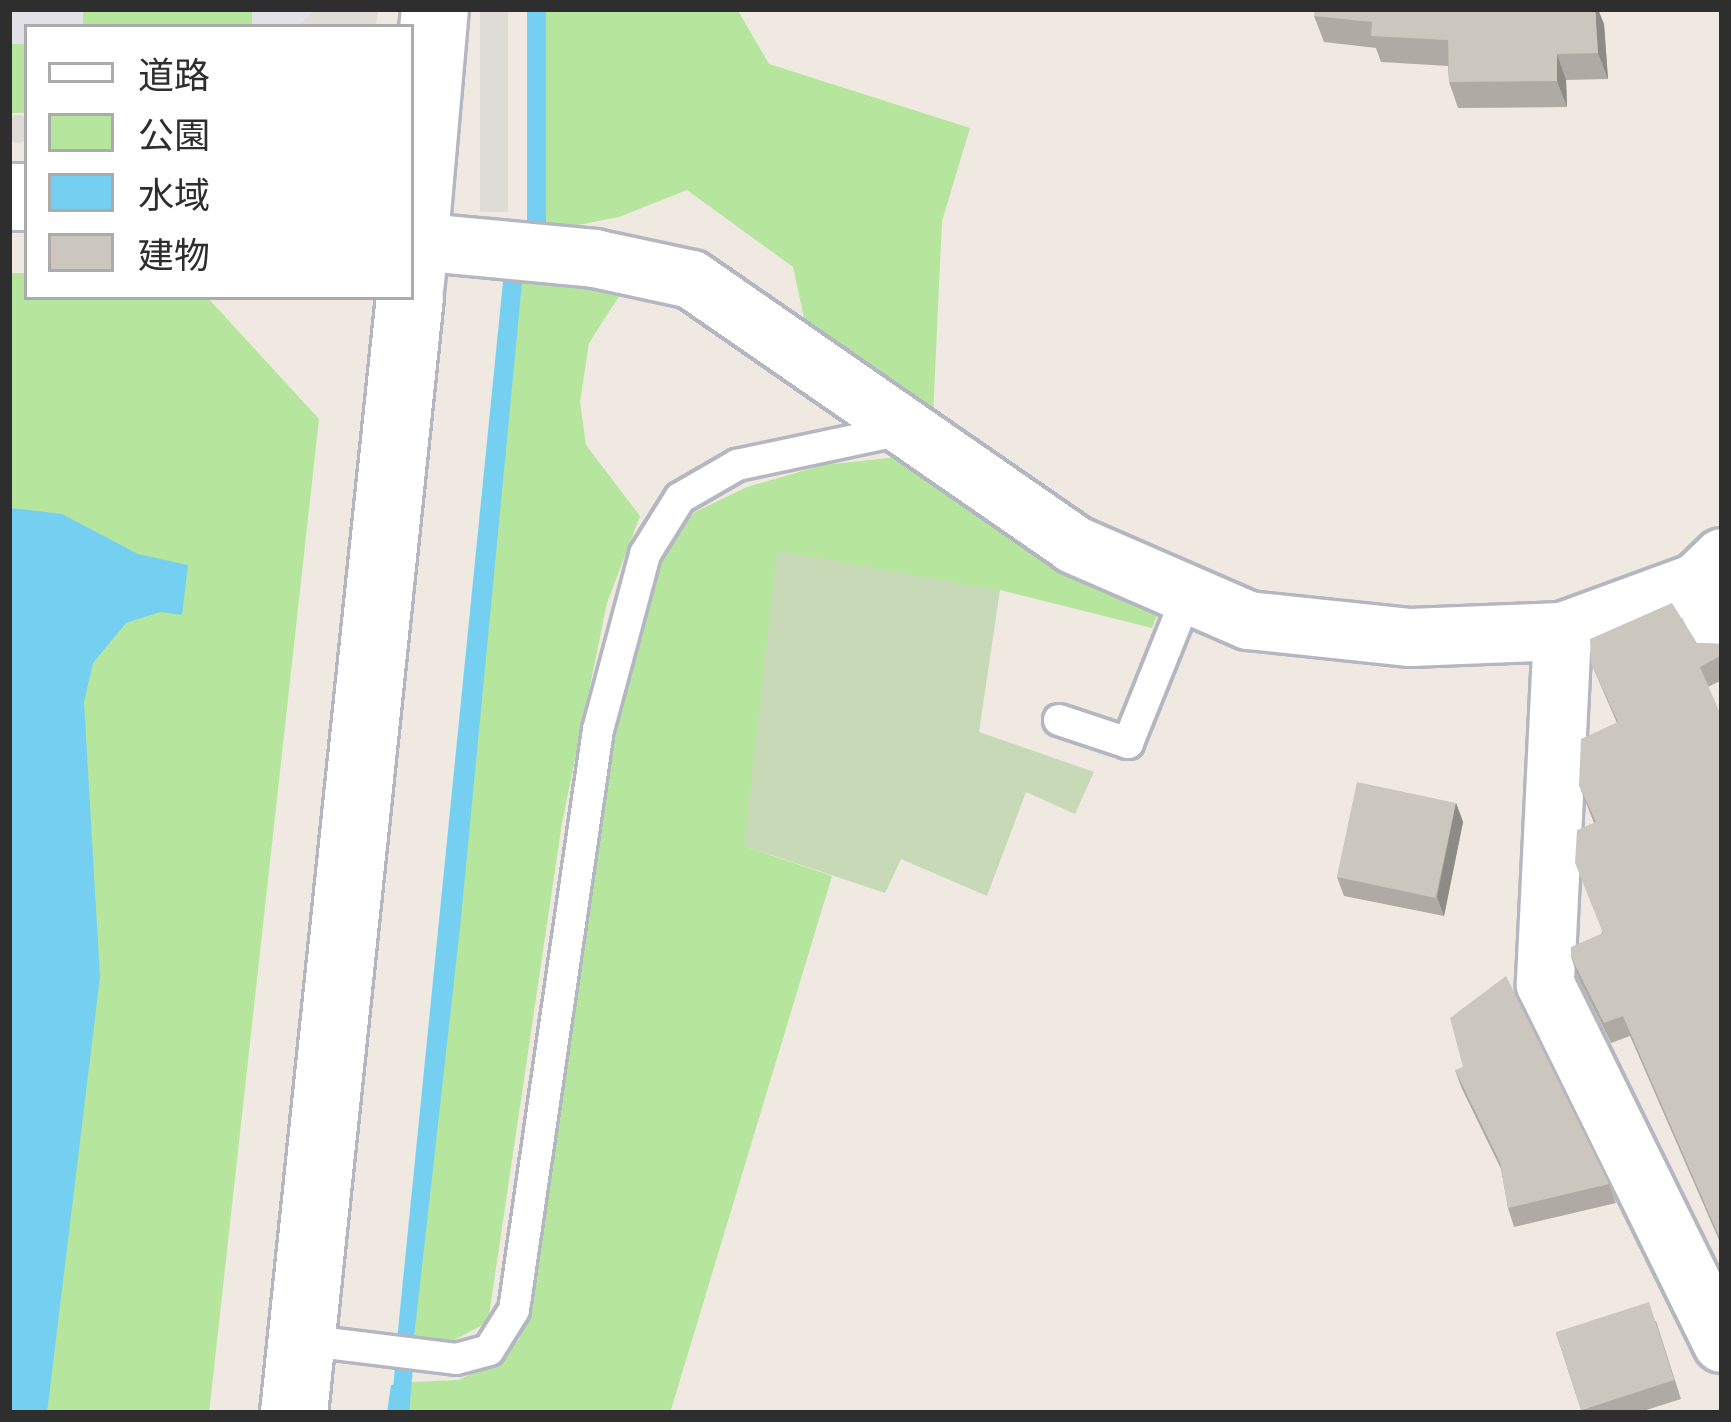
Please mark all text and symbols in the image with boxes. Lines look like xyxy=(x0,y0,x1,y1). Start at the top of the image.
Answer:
legend xyxy=(24,24,414,300)
text: 道路 xyxy=(138,52,210,99)
text: 公園 xyxy=(138,112,210,159)
text: 水域 xyxy=(138,172,210,219)
text: 建物 xyxy=(138,232,210,279)

